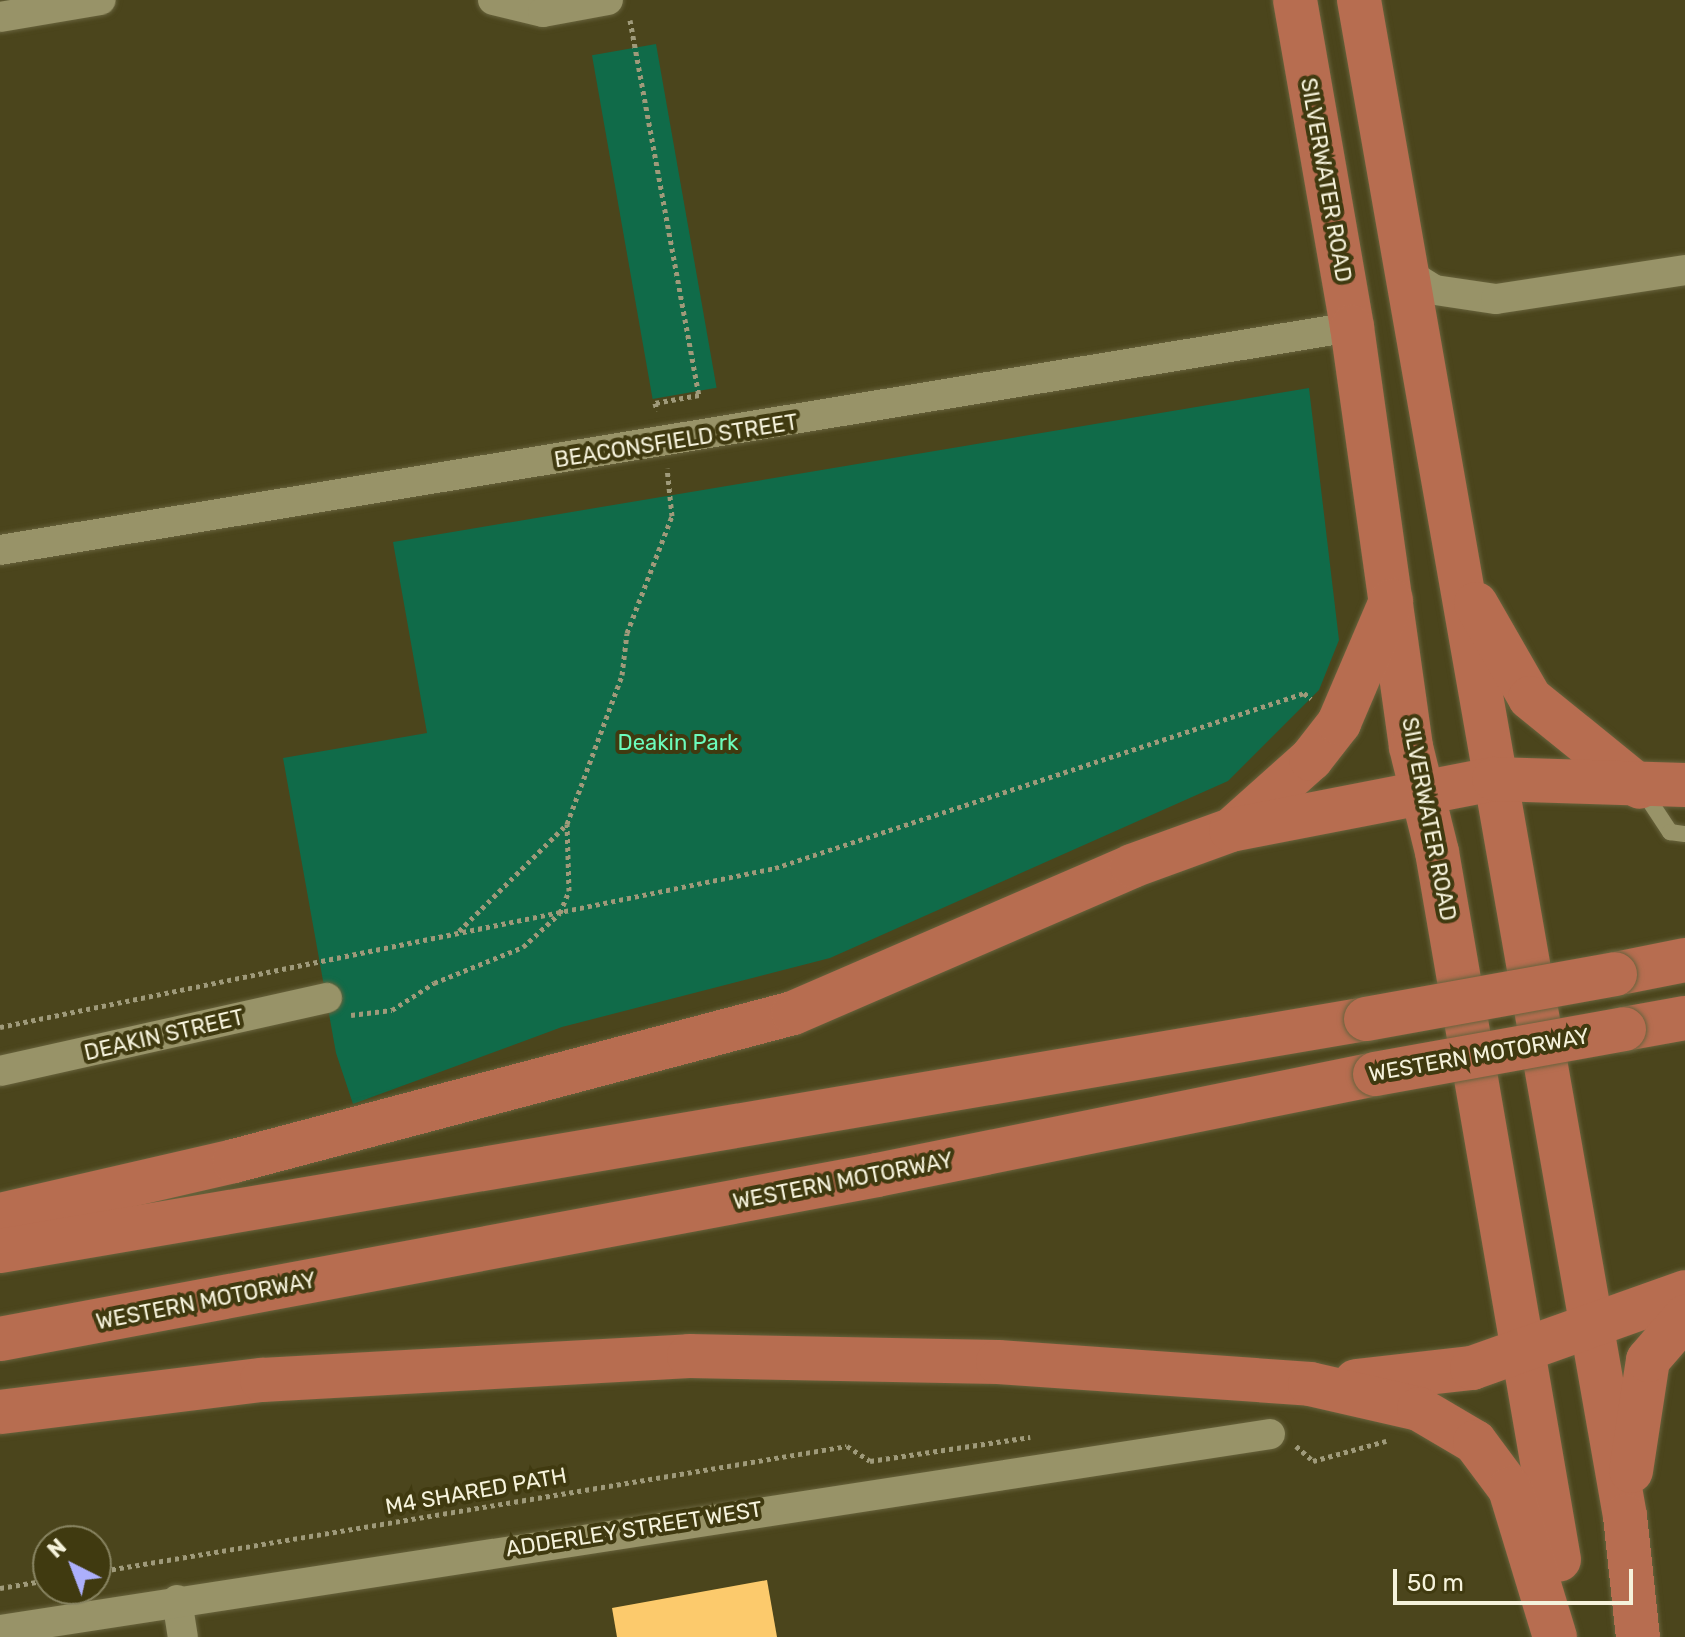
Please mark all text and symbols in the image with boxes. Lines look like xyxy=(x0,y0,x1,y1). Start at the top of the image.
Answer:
street label: SILVERWATER ROAD xyxy=(1295,76,1357,284)
street label: BEACONSFIELD STREET xyxy=(552,409,800,473)
street label: SILVERWATER ROAD xyxy=(1396,715,1462,923)
park label: Deakin Park xyxy=(618,730,738,756)
street label: DEAKIN STREET xyxy=(82,1004,246,1066)
street label: WESTERN MOTORWAY xyxy=(1367,1023,1591,1087)
street label: WESTERN MOTORWAY xyxy=(731,1147,955,1215)
street label: WESTERN MOTORWAY xyxy=(94,1267,318,1335)
street label: M4 SHARED PATH xyxy=(383,1462,569,1520)
street label: ADDERLEY STREET WEST xyxy=(503,1496,765,1562)
north arrow xyxy=(32,1525,112,1605)
text: N xyxy=(42,1533,72,1564)
scale bar xyxy=(1397,1553,1637,1603)
text: 50 m xyxy=(1407,1569,1464,1597)

